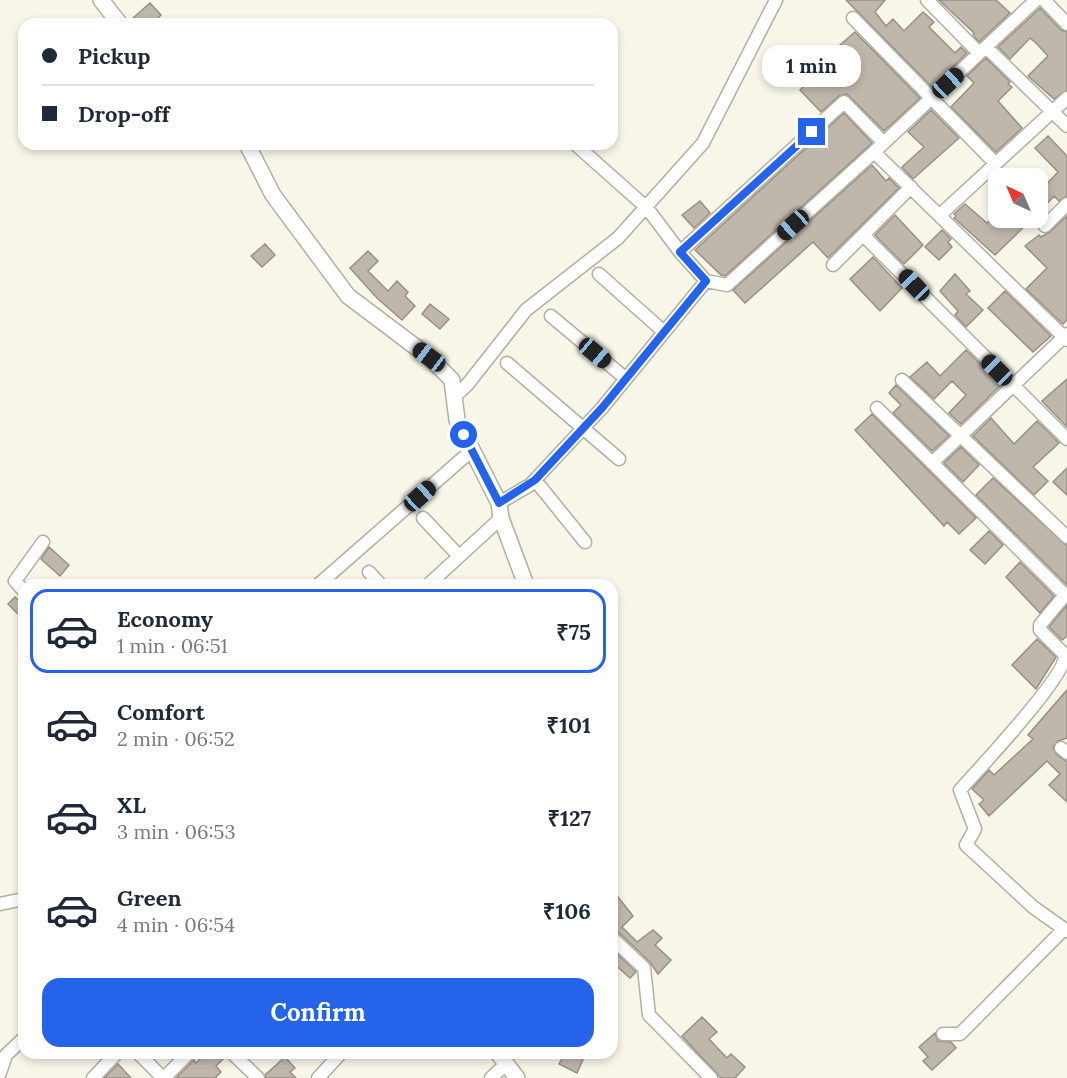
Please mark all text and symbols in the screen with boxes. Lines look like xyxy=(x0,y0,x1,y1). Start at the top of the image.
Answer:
text: Pickup xyxy=(78,42,151,70)
callout: 1 min xyxy=(762,45,862,87)
text: 1 min xyxy=(786,53,837,78)
car xyxy=(929,64,967,102)
text: Drop-off xyxy=(78,100,170,128)
route end xyxy=(798,118,825,145)
north arrow xyxy=(988,168,1048,228)
map controls xyxy=(988,168,1048,228)
car xyxy=(774,206,812,244)
car xyxy=(895,266,933,304)
car xyxy=(575,335,615,371)
car xyxy=(409,339,449,375)
car xyxy=(978,351,1016,389)
route start xyxy=(450,421,477,448)
car xyxy=(401,477,439,515)
icon: car xyxy=(45,604,99,658)
text: Economy xyxy=(117,605,213,633)
text: ₹75 xyxy=(556,618,591,646)
text: 1 min · 06:51 xyxy=(117,633,228,658)
icon: car xyxy=(45,697,99,751)
text: Comfort xyxy=(117,698,205,726)
text: ₹101 xyxy=(547,711,591,739)
text: 2 min · 06:52 xyxy=(117,726,235,751)
icon: car xyxy=(45,790,99,844)
text: XL xyxy=(117,791,146,819)
text: ₹127 xyxy=(547,804,591,832)
text: 3 min · 06:53 xyxy=(117,819,236,844)
icon: car xyxy=(45,883,99,937)
text: Green xyxy=(117,884,182,912)
text: ₹106 xyxy=(543,897,591,925)
text: 4 min · 06:54 xyxy=(117,912,235,937)
button: Confirm xyxy=(42,978,594,1047)

